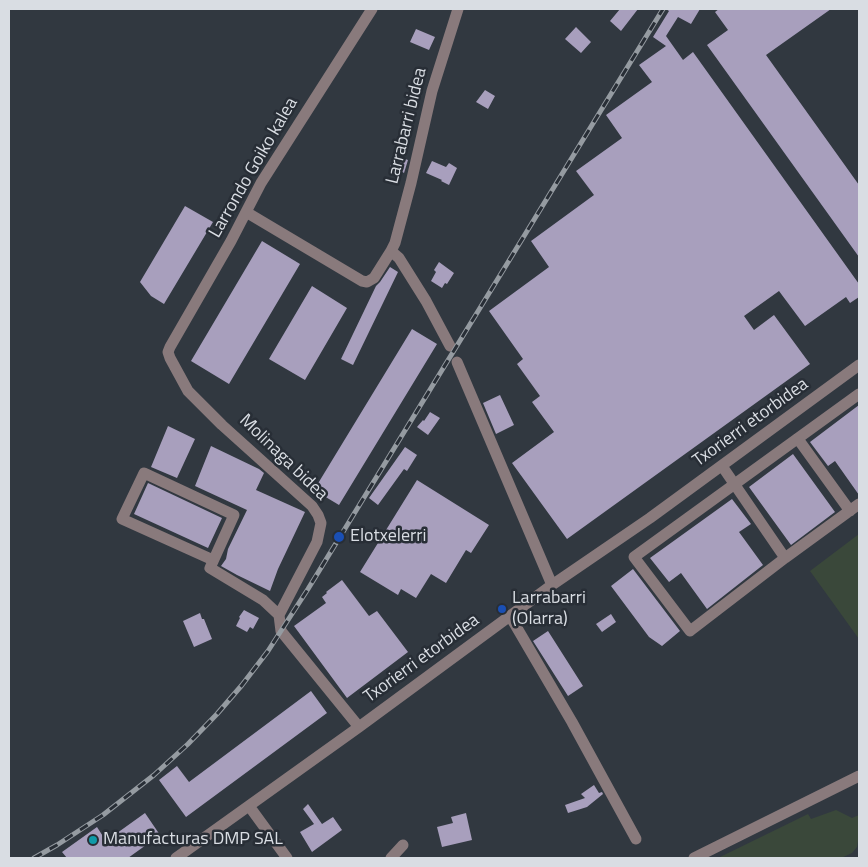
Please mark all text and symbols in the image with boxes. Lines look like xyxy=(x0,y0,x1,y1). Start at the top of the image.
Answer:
street label: Larrabarri bidea xyxy=(382,66,432,186)
street label: Larrondo Goiko kalea xyxy=(205,94,303,242)
street label: Txorierri etorbidea xyxy=(689,374,813,472)
street label: Molinaga bidea xyxy=(234,410,332,506)
place label: Elotxelerri xyxy=(350,526,427,548)
marker: Elotxelerri xyxy=(332,530,346,544)
place label: Larrabarri (Olarra) xyxy=(512,588,586,630)
marker: Larrabarri (Olarra) xyxy=(496,603,508,615)
street label: Txorierri etorbidea xyxy=(360,610,484,708)
place label: Manufacturas DMP SAL xyxy=(103,829,283,851)
marker: Manufacturas DMP SAL xyxy=(87,834,99,846)

